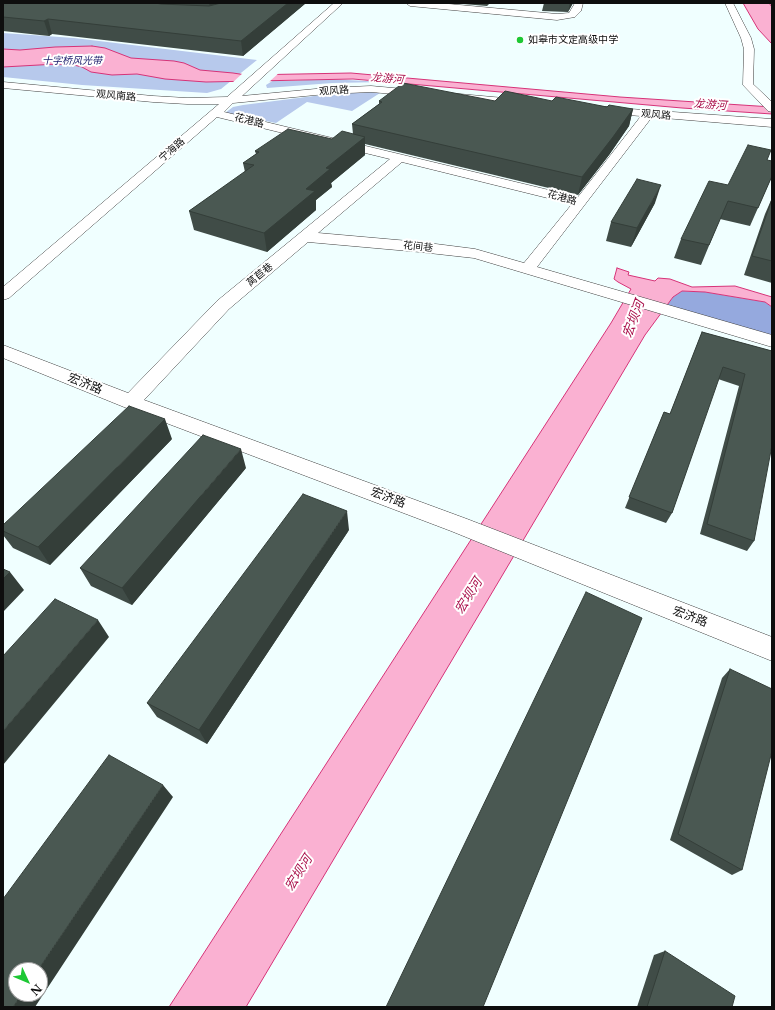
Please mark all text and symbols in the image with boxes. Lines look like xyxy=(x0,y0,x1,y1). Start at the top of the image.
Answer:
place label: 如皋市文定高级中学 xyxy=(528,34,618,46)
marker: 如皋市文定高级中学 xyxy=(515,35,525,45)
park label: 十字桥风光带 xyxy=(42,55,102,67)
water label: 龙游河 xyxy=(370,71,404,87)
street label: 观风路 xyxy=(319,84,349,98)
street label: 观风南路 xyxy=(96,88,136,104)
water label: 龙游河 xyxy=(693,97,727,113)
street label: 观风路 xyxy=(641,108,671,122)
street label: 花港路 xyxy=(233,112,265,130)
street label: 宁海路 xyxy=(157,136,187,164)
street label: 花港路 xyxy=(546,188,578,208)
street label: 花间巷 xyxy=(402,239,434,255)
street label: 莴苣巷 xyxy=(245,261,275,289)
water label: 宏坝河 xyxy=(620,298,648,340)
street label: 宏济路 xyxy=(66,371,104,397)
street label: 宏济路 xyxy=(369,485,407,511)
water label: 宏坝河 xyxy=(452,575,486,617)
street label: 宏济路 xyxy=(671,604,709,630)
water label: 宏坝河 xyxy=(282,852,316,894)
north arrow xyxy=(8,962,48,1002)
text: N xyxy=(27,981,45,998)

